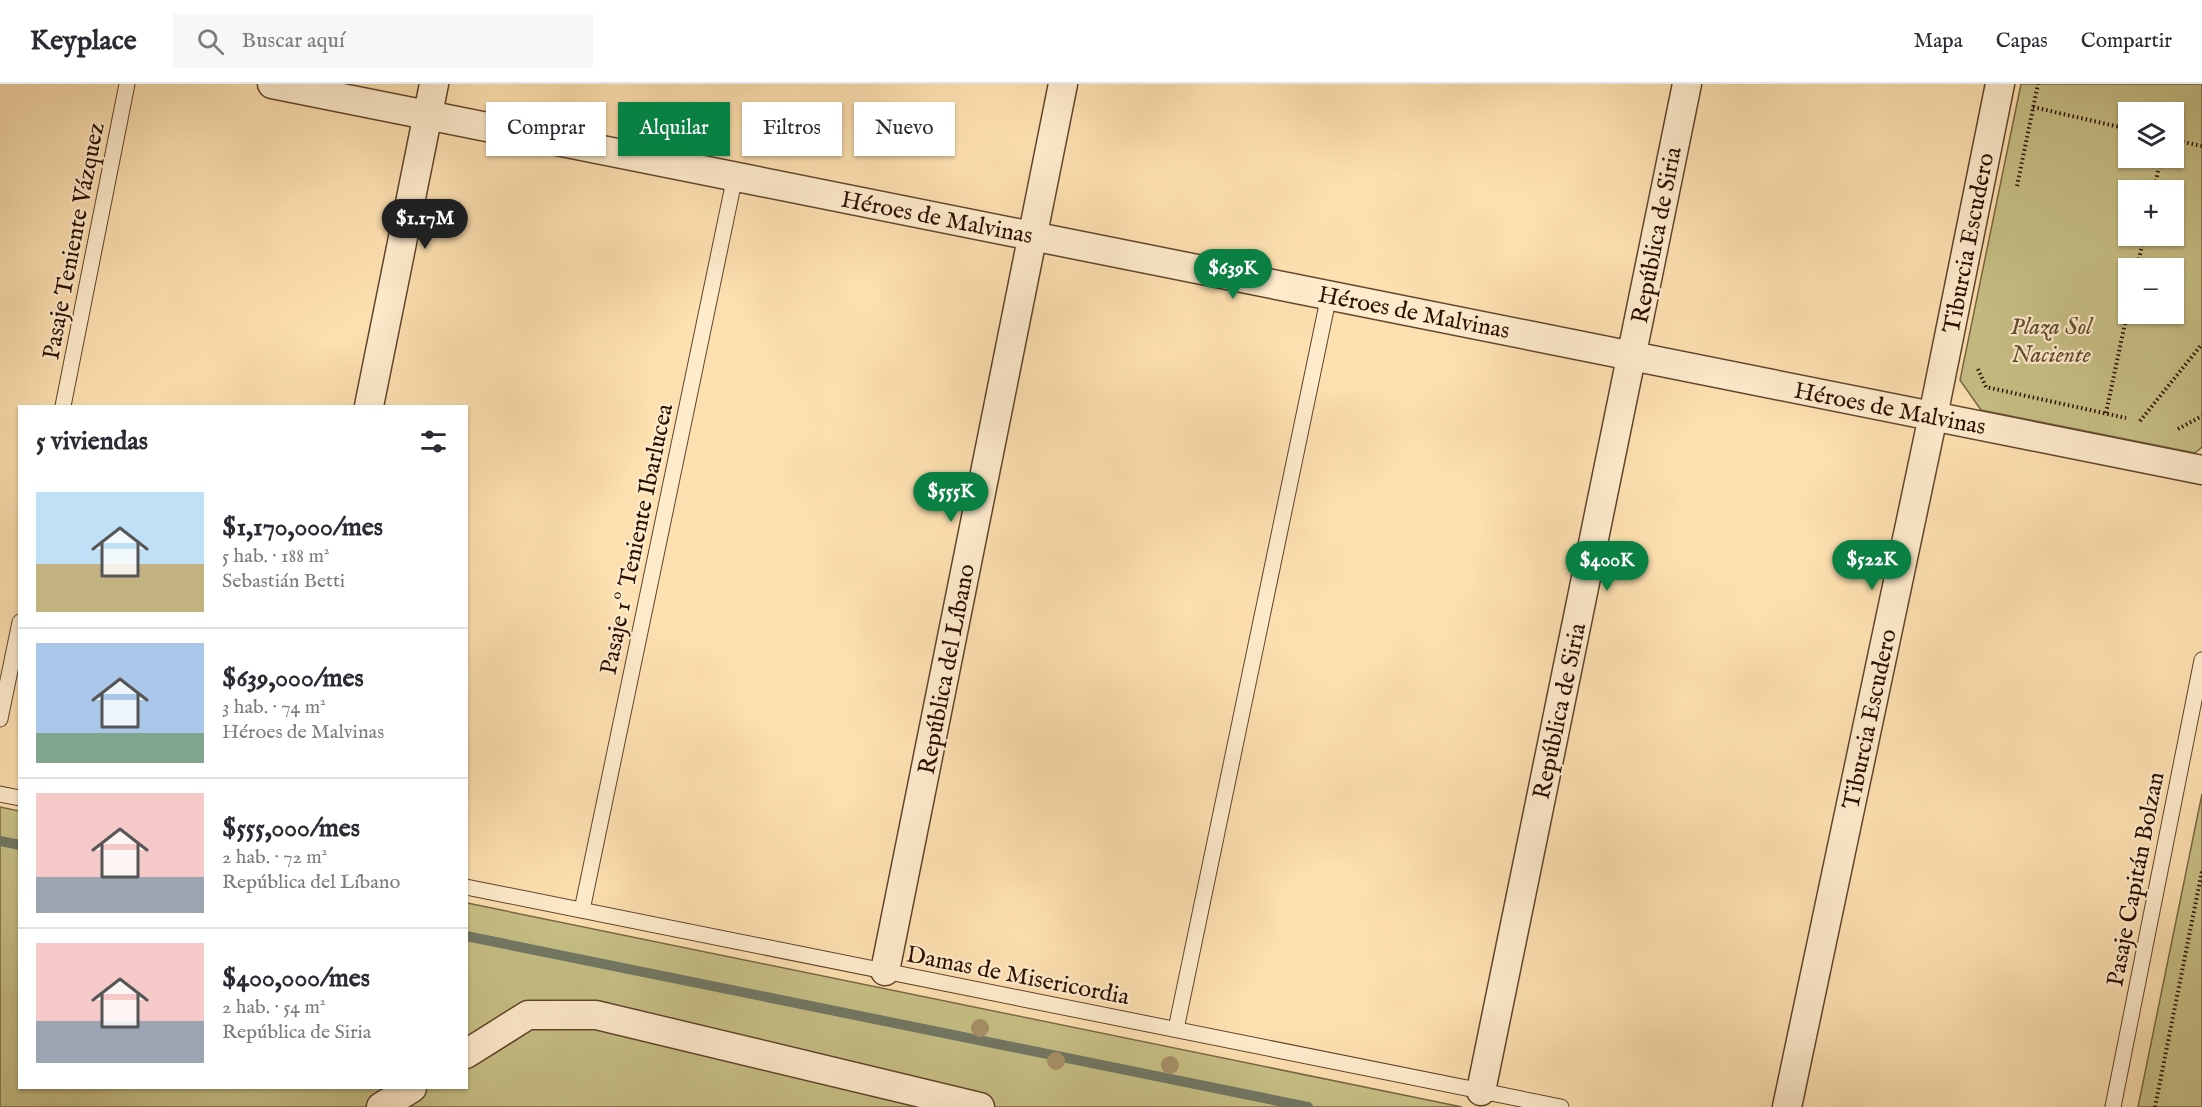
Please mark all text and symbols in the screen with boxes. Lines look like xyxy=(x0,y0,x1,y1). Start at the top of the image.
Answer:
search box xyxy=(173,14,593,68)
text: Keyplace xyxy=(30,24,137,59)
icon: search xyxy=(194,25,227,58)
text: Buscar aquí xyxy=(242,27,345,55)
text: Mapa xyxy=(1914,28,1963,55)
text: Capas xyxy=(1996,28,2048,55)
text: Compartir xyxy=(2081,28,2172,55)
chip: Comprar xyxy=(486,102,606,156)
chip: Alquilar xyxy=(618,102,730,156)
chip: Filtros xyxy=(742,102,842,156)
chip: Nuevo xyxy=(854,102,955,156)
map controls xyxy=(2118,102,2184,324)
button: layers xyxy=(2118,102,2184,168)
street label: Pasaje Teniente Vázquez xyxy=(36,120,113,362)
street label: República de Siria xyxy=(1625,144,1690,326)
street label: Tiburcia Escudero xyxy=(1937,150,2002,336)
button: + xyxy=(2118,180,2184,246)
street label: Héroes de Malvinas xyxy=(838,185,1035,252)
pin: $1.17M xyxy=(376,199,474,250)
text: $1.17M xyxy=(396,206,454,231)
pin: $639K xyxy=(1191,249,1275,300)
text: $639K xyxy=(1208,256,1258,281)
button: − xyxy=(2118,258,2184,324)
street label: Héroes de Malvinas xyxy=(1315,280,1512,347)
park label: Plaza Sol Naciente xyxy=(2010,312,2094,371)
street label: Héroes de Malvinas xyxy=(1791,376,1988,443)
street label: Pasaje 1º Teniente Ibarlucea xyxy=(594,401,681,678)
text: 5 viviendas xyxy=(36,425,148,458)
icon: filters xyxy=(417,425,450,458)
pin: $555K xyxy=(909,472,993,523)
text: $555K xyxy=(927,479,975,504)
text: $1,170,000/mes xyxy=(222,511,383,544)
icon: home xyxy=(84,516,156,588)
pin: $522K xyxy=(1830,540,1914,591)
pin: $400K xyxy=(1565,541,1649,592)
text: 5 hab. · 188 m² xyxy=(222,544,330,569)
text: $522K xyxy=(1846,547,1898,572)
text: $400K xyxy=(1580,548,1635,573)
street label: República del Líbano xyxy=(912,561,983,777)
text: Sebastián Betti xyxy=(222,569,345,594)
street label: República de Siria xyxy=(1527,620,1594,802)
street label: Tiburcia Escudero xyxy=(1836,626,1905,812)
text: $639,000/mes xyxy=(222,662,364,695)
icon: home xyxy=(84,667,156,739)
text: 3 hab. · 74 m² xyxy=(222,695,326,720)
text: Héroes de Malvinas xyxy=(222,720,384,745)
street label: Pasaje Capitán Bolzan xyxy=(2100,769,2173,989)
text: $555,000/mes xyxy=(222,812,360,845)
icon: home xyxy=(84,817,156,889)
text: 2 hab. · 72 m² xyxy=(222,845,327,870)
text: República del Líbano xyxy=(222,870,400,895)
street label: Damas de Misericordia xyxy=(904,940,1132,1013)
text: $400,000/mes xyxy=(222,962,370,995)
icon: home xyxy=(84,967,156,1039)
text: 2 hab. · 54 m² xyxy=(222,995,326,1020)
text: República de Siria xyxy=(222,1020,372,1045)

